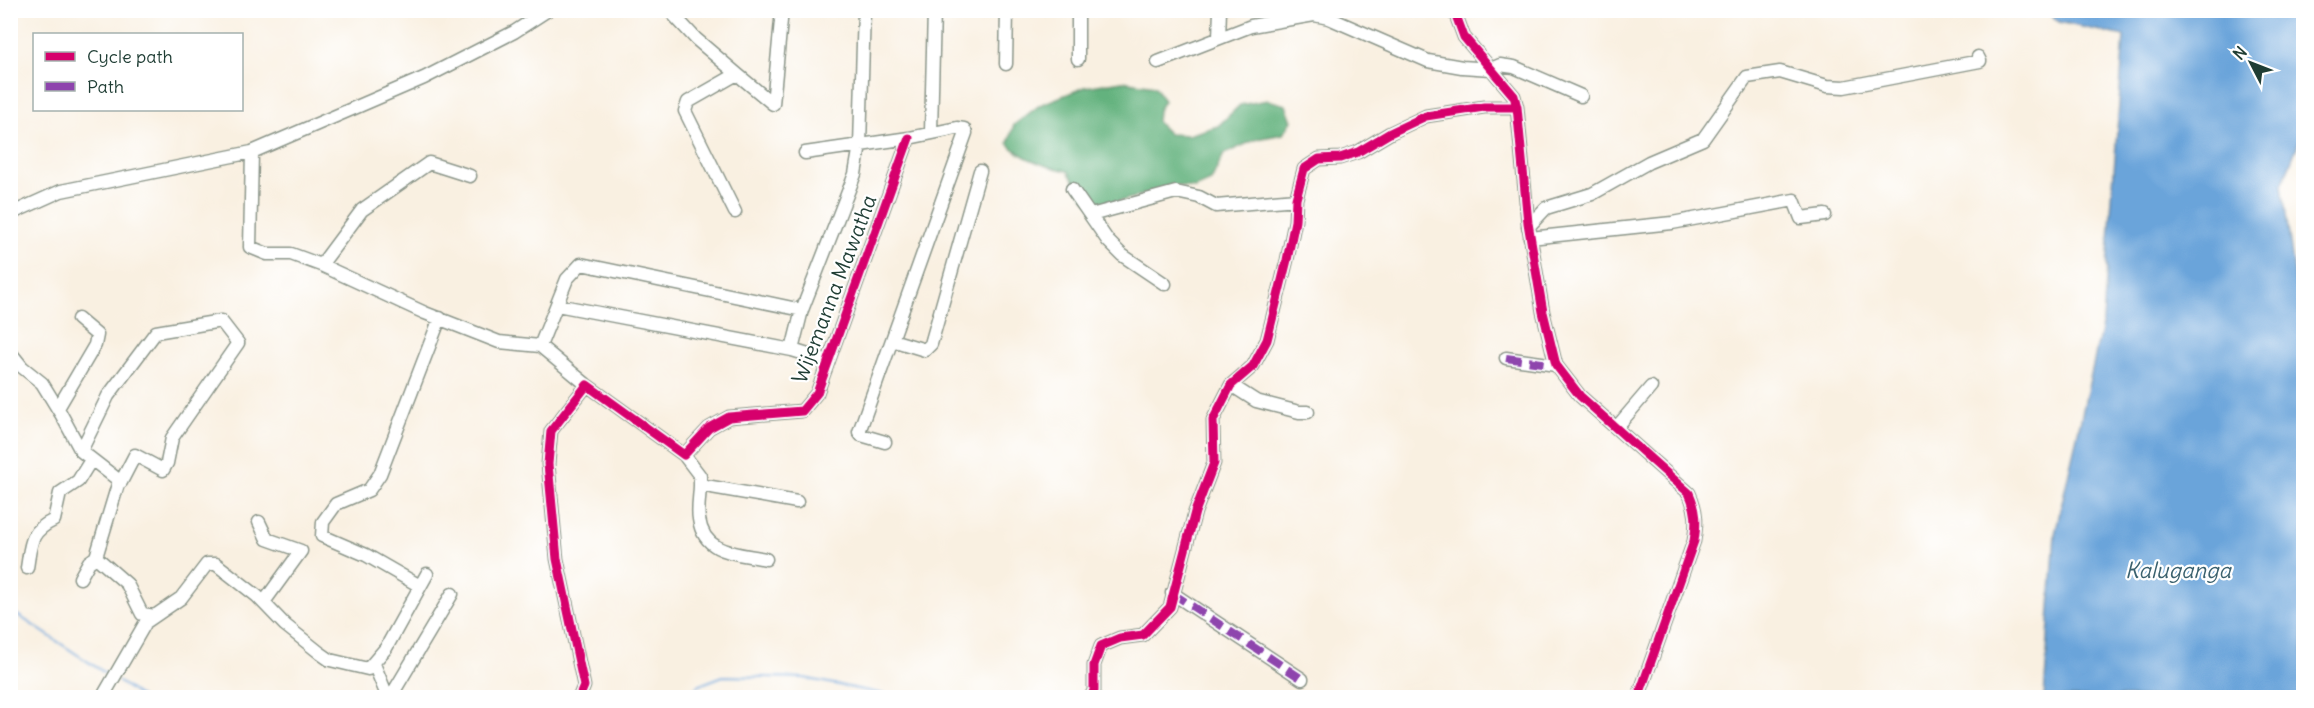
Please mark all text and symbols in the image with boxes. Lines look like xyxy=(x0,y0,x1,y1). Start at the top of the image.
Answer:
legend xyxy=(33,33,243,111)
north arrow xyxy=(2221,33,2281,93)
text: N xyxy=(2229,42,2251,64)
text: Cycle path xyxy=(87,45,173,68)
text: Path xyxy=(87,75,124,98)
street label: Wijemanna Mawatha xyxy=(786,191,882,387)
water label: Kaluganga xyxy=(2125,556,2232,584)

